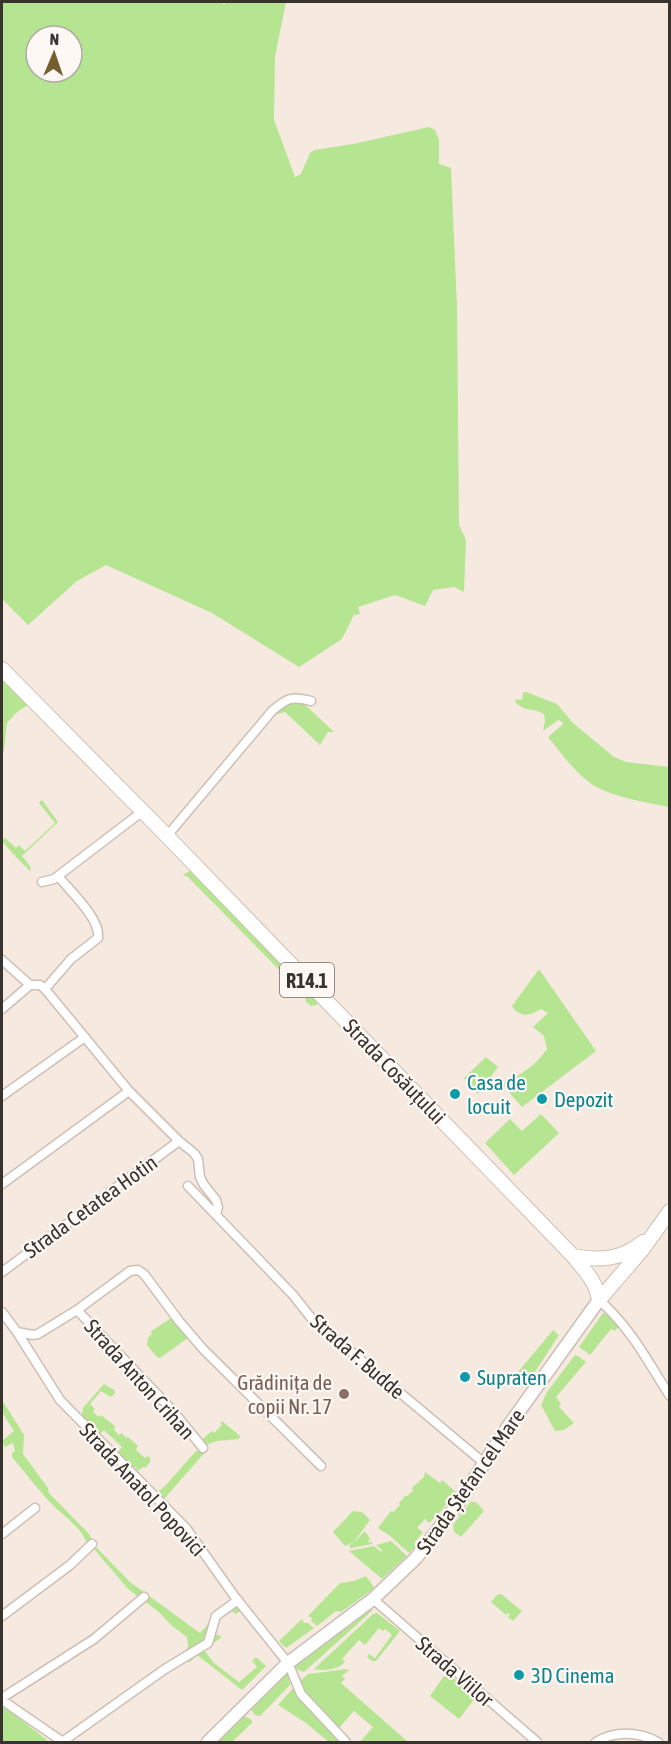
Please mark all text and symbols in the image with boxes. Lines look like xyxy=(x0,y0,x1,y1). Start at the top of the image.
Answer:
north arrow xyxy=(24,24,84,84)
text: N xyxy=(49,30,60,48)
road number: R14.1 xyxy=(280,963,334,997)
street label: Strada Cosăuțului xyxy=(339,1014,451,1128)
place label: Casa de locuit xyxy=(467,1070,526,1118)
marker: Casa de locuit xyxy=(448,1087,462,1101)
place label: Depozit xyxy=(554,1087,613,1111)
marker: Depozit xyxy=(535,1092,549,1106)
street label: Strada Cetatea Hotin xyxy=(19,1150,161,1262)
street label: Strada F. Budde xyxy=(306,1309,410,1403)
street label: Strada Anton Crihan xyxy=(80,1314,200,1444)
place label: Supraten xyxy=(477,1365,547,1389)
place label: Grădinița de copii Nr. 17 xyxy=(237,1370,332,1418)
marker: Supraten xyxy=(458,1370,472,1384)
marker: Grădinița de copii Nr. 17 xyxy=(337,1387,351,1401)
street label: Strada Ștefan cel Mare xyxy=(411,1404,529,1558)
street label: Strada Anatol Popovici xyxy=(75,1418,211,1560)
street label: Strada Viilor xyxy=(412,1631,499,1712)
place label: 3D Cinema xyxy=(531,1663,614,1687)
marker: 3D Cinema xyxy=(512,1668,526,1682)

